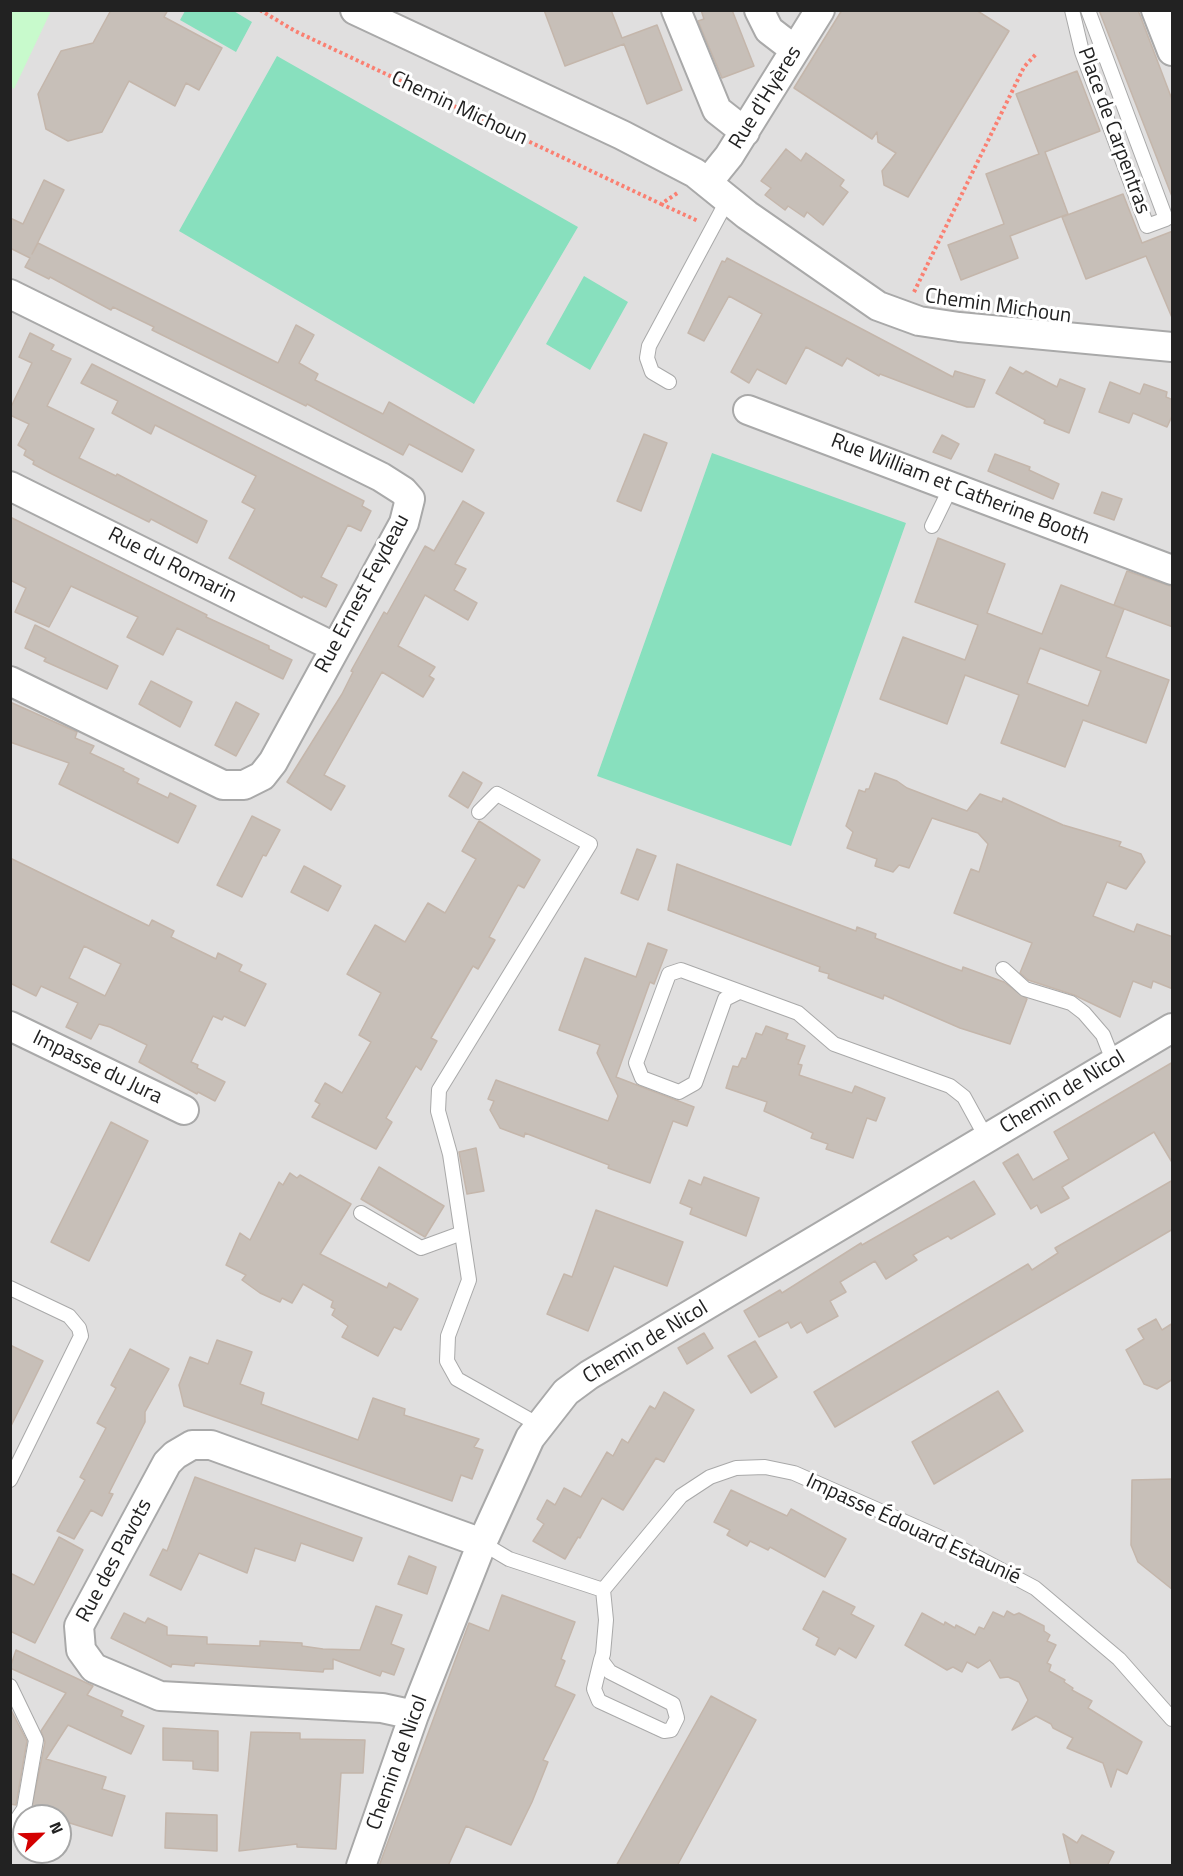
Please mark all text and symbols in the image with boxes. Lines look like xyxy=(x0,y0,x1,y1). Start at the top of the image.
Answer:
street label: Rue d'Hyères xyxy=(724,42,808,154)
street label: Place de Carpentras xyxy=(1071,44,1155,218)
street label: Chemin Michoun xyxy=(387,66,531,152)
street label: Chemin Michoun xyxy=(923,284,1073,330)
street label: Rue William et Catherine Booth xyxy=(827,429,1093,551)
street label: Rue Ernest Feydeau xyxy=(311,510,415,678)
street label: Rue du Romarin xyxy=(103,523,241,609)
street label: Impasse du Jura xyxy=(28,1026,166,1110)
street label: Chemin de Nicol xyxy=(996,1046,1130,1140)
street label: Chemin de Nicol xyxy=(579,1296,713,1390)
street label: Impasse Édouard Estaunié xyxy=(802,1469,1024,1591)
street label: Rue des Pavots xyxy=(72,1495,158,1627)
street label: Chemin de Nicol xyxy=(362,1692,434,1834)
north arrow xyxy=(12,1804,72,1864)
text: N xyxy=(44,1818,70,1838)

